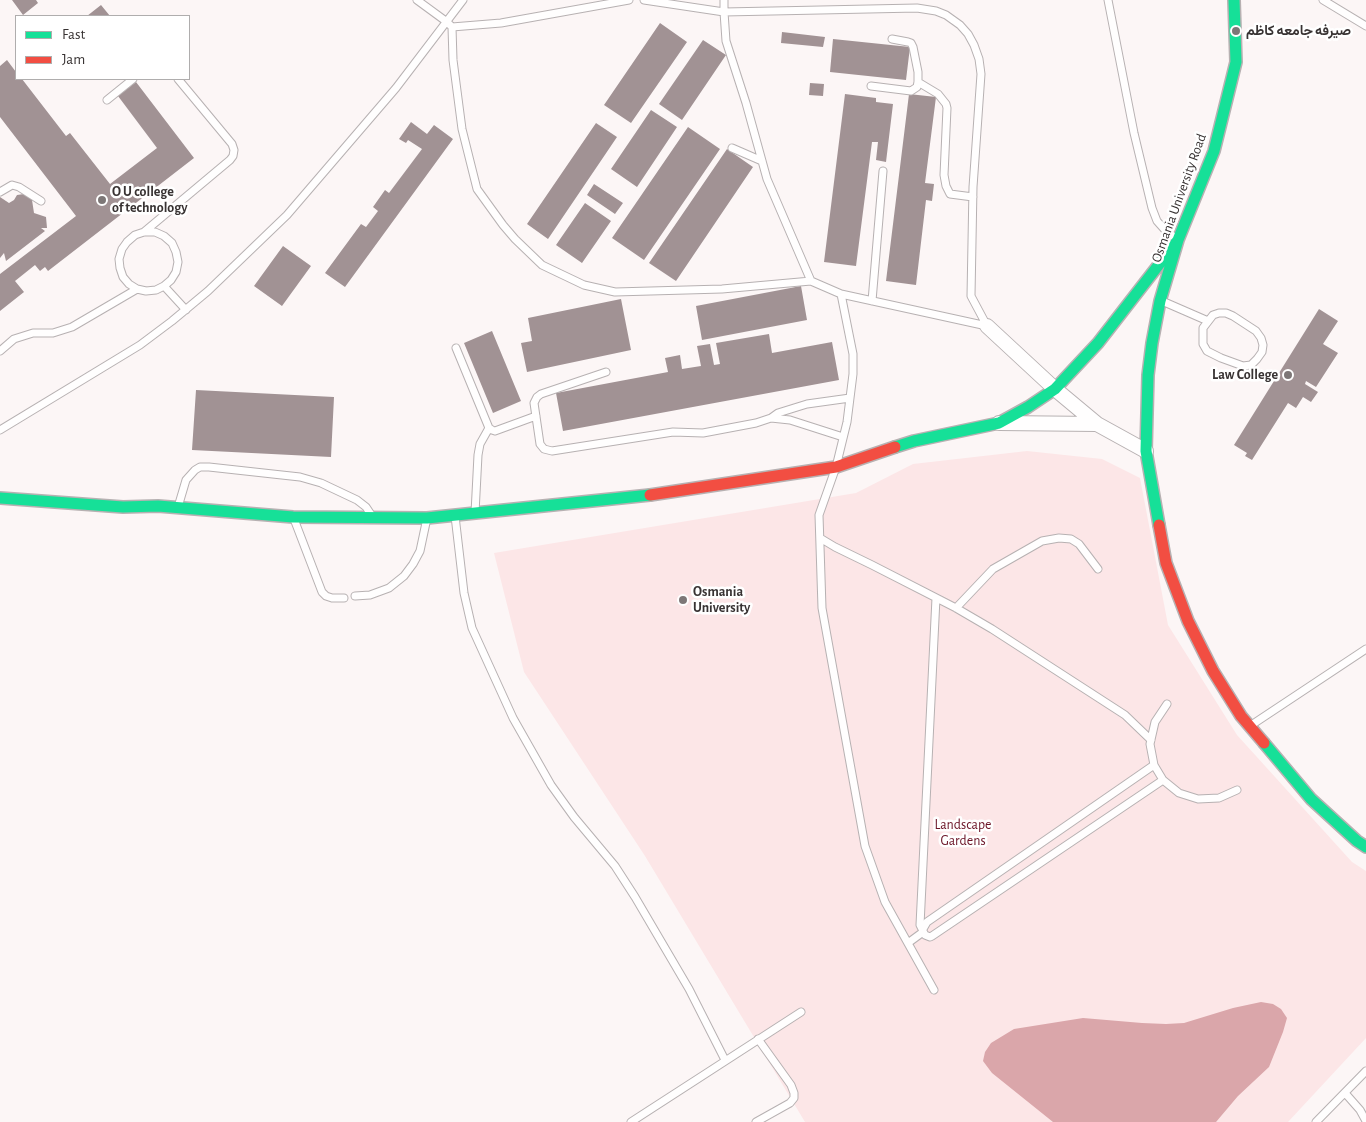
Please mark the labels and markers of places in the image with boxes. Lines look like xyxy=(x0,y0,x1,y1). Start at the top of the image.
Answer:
place label: صيرفه جامعه كاظم xyxy=(1246,23,1351,39)
marker: صيرفه جامعه كاظم xyxy=(1230,25,1242,37)
place label: O U college of technology xyxy=(112,184,188,216)
marker: O U college of technology xyxy=(96,194,108,206)
place label: Law College xyxy=(1212,367,1278,383)
marker: Law College xyxy=(1282,369,1294,381)
place label: Osmania University xyxy=(693,584,750,616)
marker: Osmania University xyxy=(677,594,689,606)

